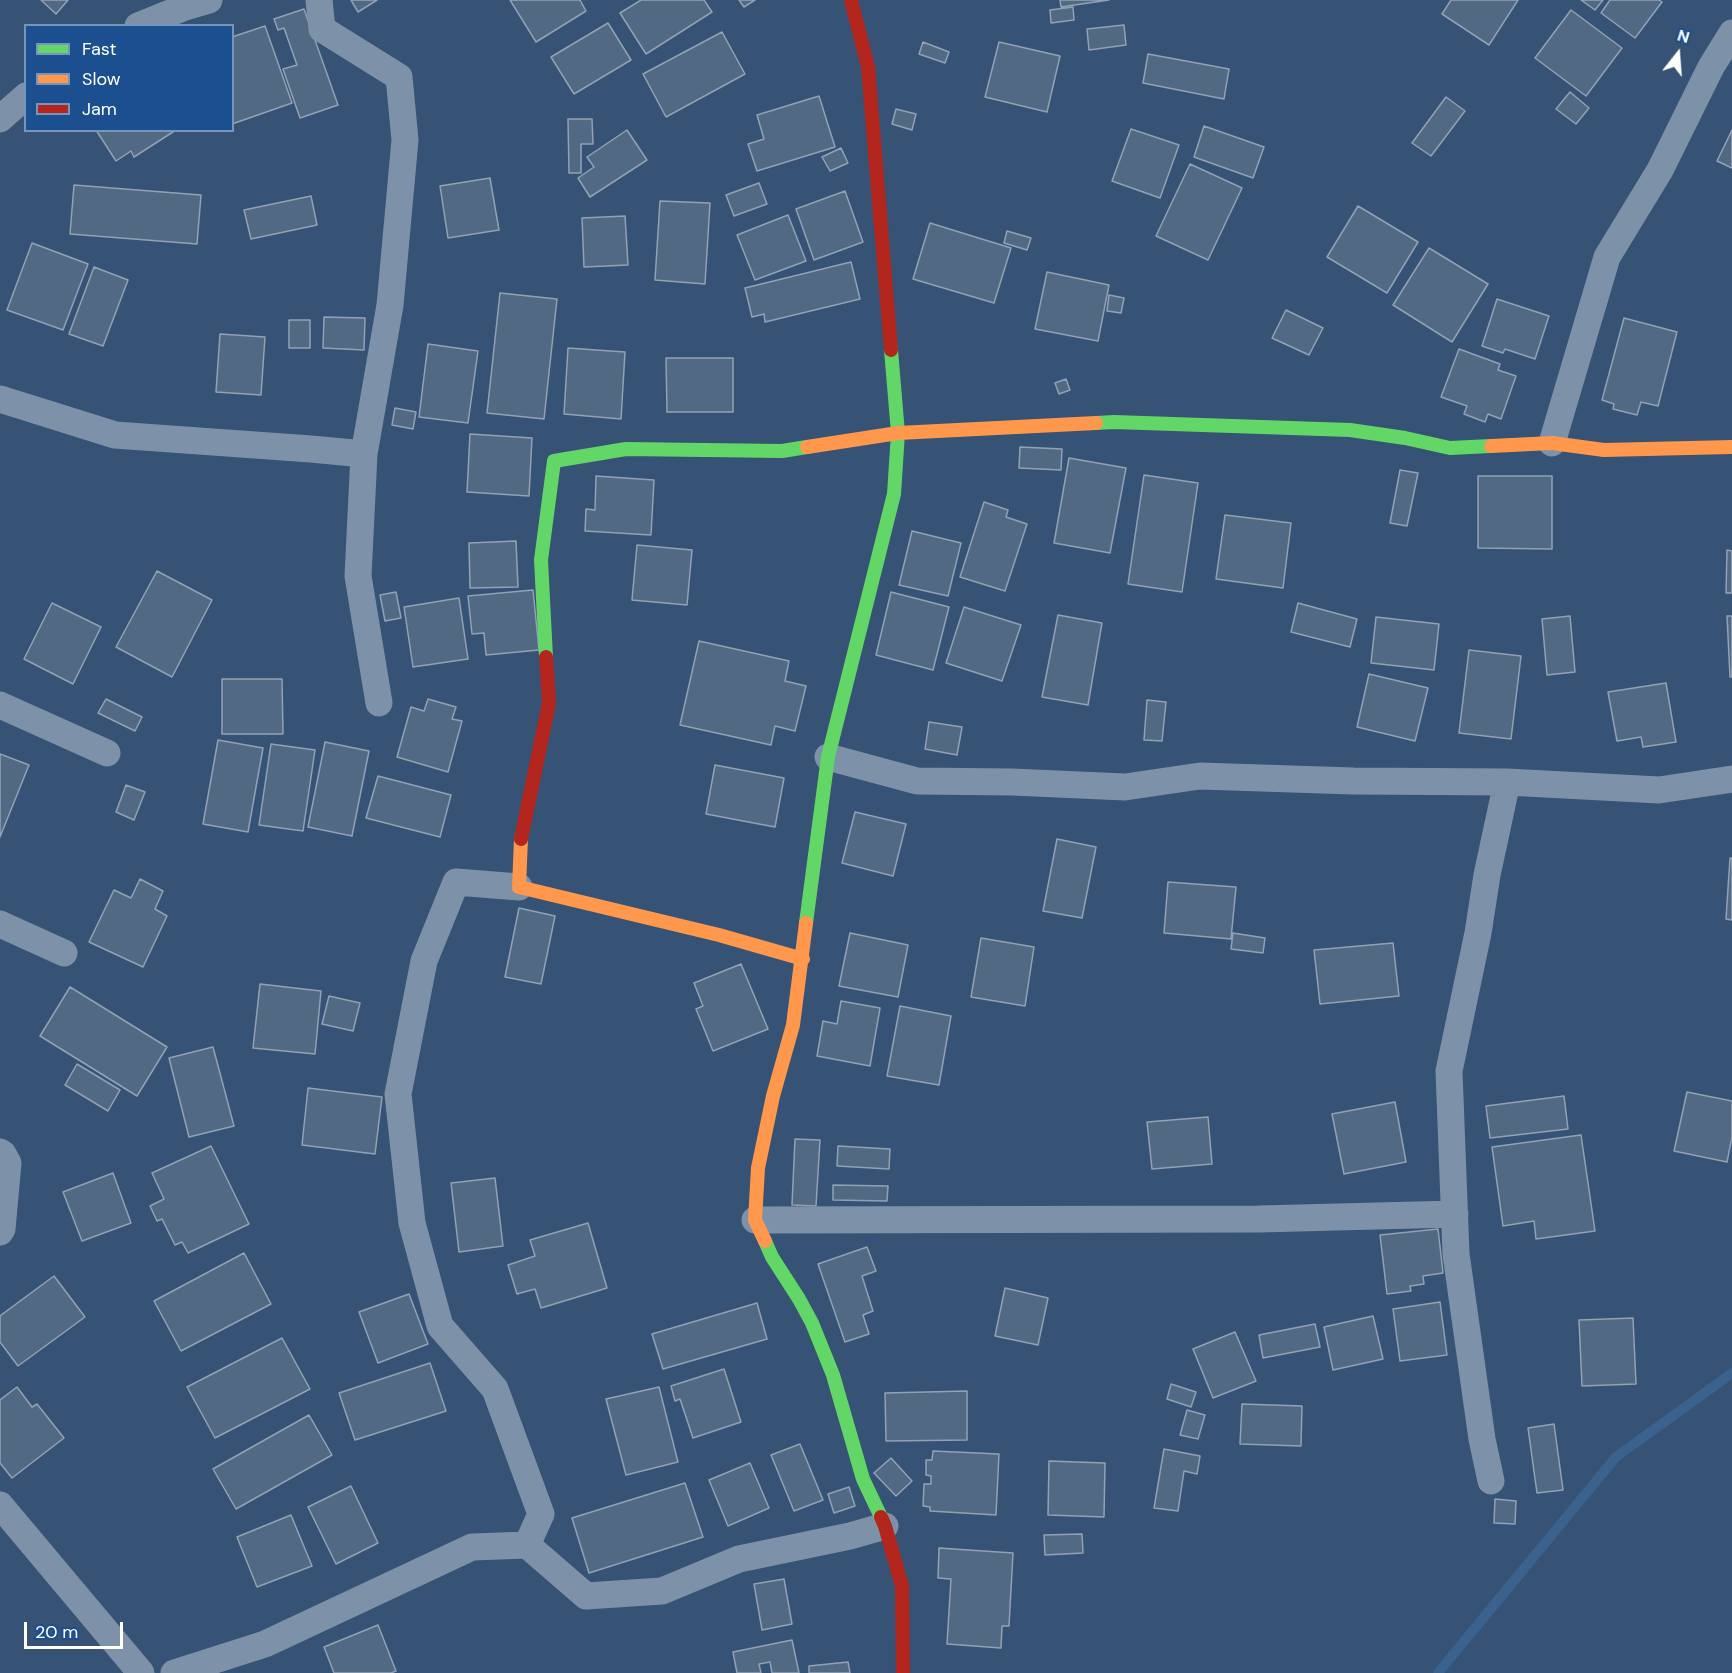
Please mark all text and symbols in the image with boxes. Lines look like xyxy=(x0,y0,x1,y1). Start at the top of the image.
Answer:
legend xyxy=(24,24,234,132)
north arrow xyxy=(1648,24,1708,84)
text: N xyxy=(1675,25,1692,48)
text: Fast xyxy=(82,37,117,61)
text: Slow xyxy=(82,67,121,91)
text: Jam xyxy=(82,97,117,121)
scale bar xyxy=(27,1610,126,1648)
text: 20 m xyxy=(35,1620,78,1644)

